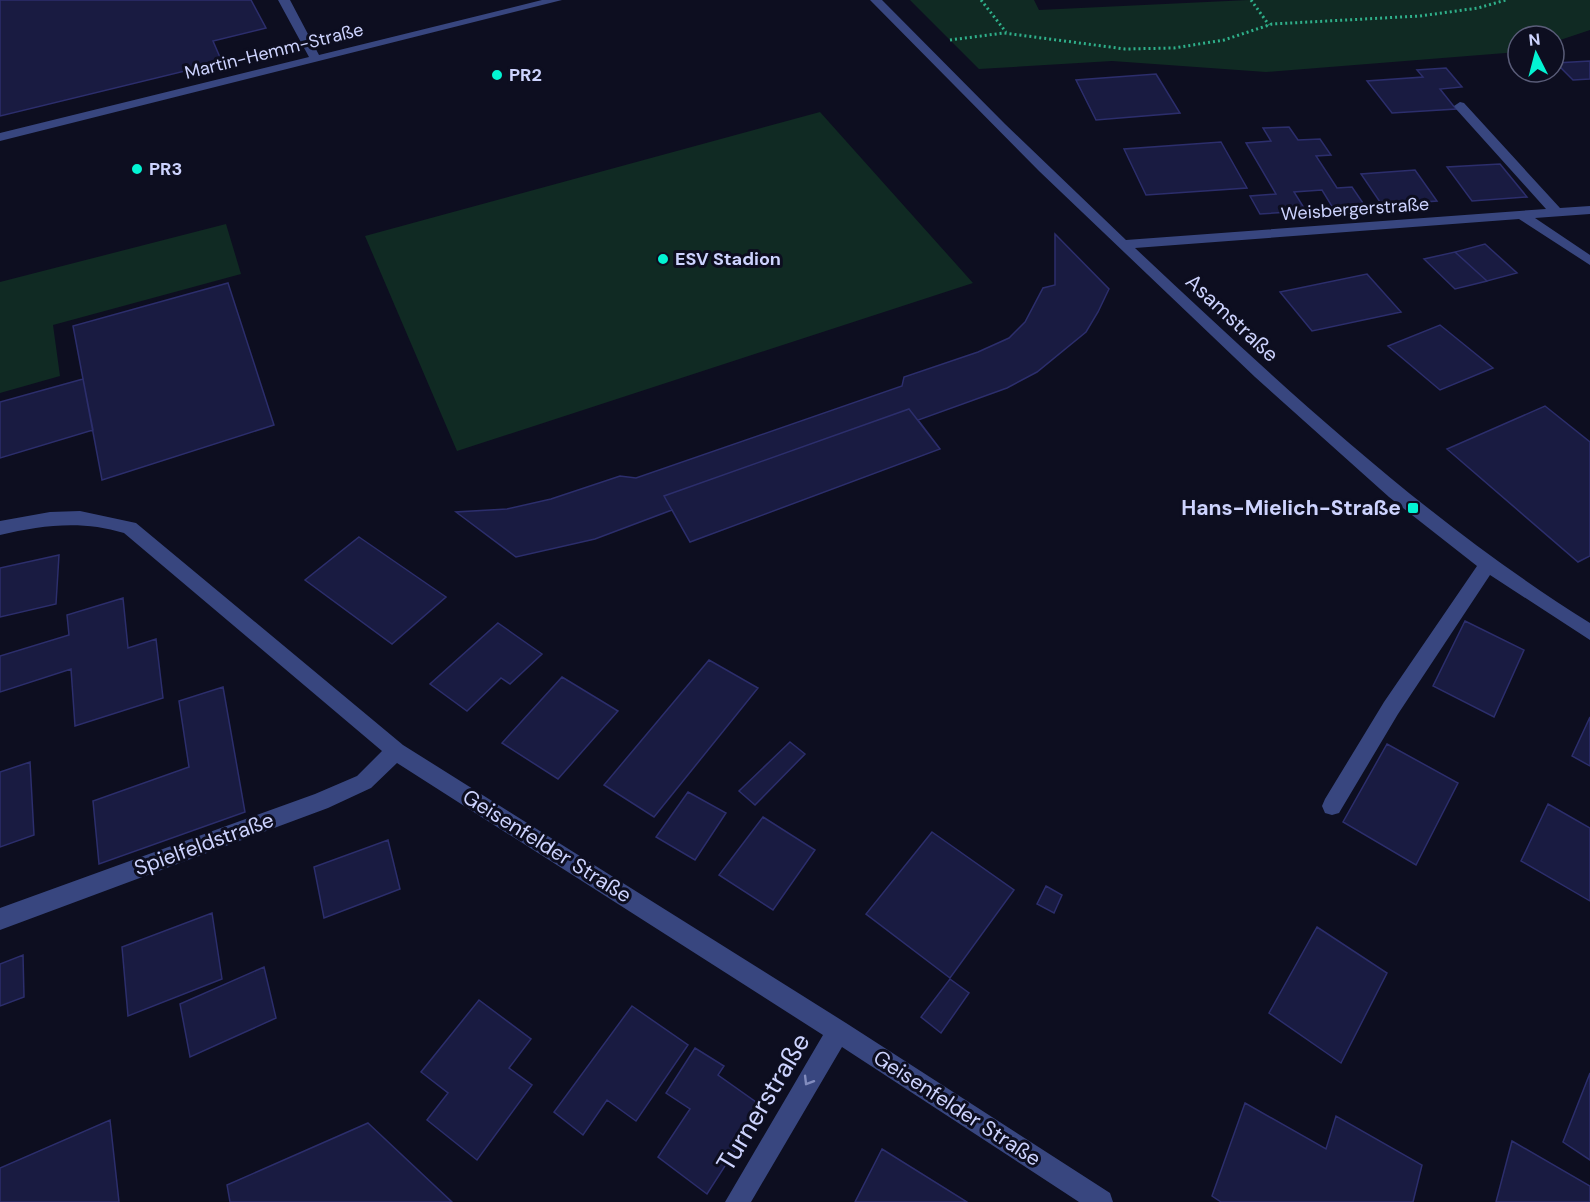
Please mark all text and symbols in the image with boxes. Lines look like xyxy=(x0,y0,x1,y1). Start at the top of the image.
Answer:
street label: Martin-Hemm-Straße xyxy=(182,17,366,85)
north arrow xyxy=(1506,24,1566,84)
text: N xyxy=(1528,29,1541,51)
place label: PR2 xyxy=(509,63,542,87)
marker: PR2 xyxy=(490,68,504,82)
place label: PR3 xyxy=(149,157,182,181)
marker: PR3 xyxy=(130,162,144,176)
street label: Weisbergerstraße xyxy=(1280,192,1430,226)
place label: ESV Stadion xyxy=(675,247,781,271)
marker: ESV Stadion xyxy=(656,252,670,266)
street label: Asamstraße xyxy=(1179,268,1285,368)
place label: Hans-Mielich-Straße xyxy=(1181,494,1401,522)
marker: Hans-Mielich-Straße xyxy=(1406,501,1420,515)
street label: Geisenfelder Straße xyxy=(457,783,637,909)
street label: Spielfeldstraße xyxy=(130,806,278,882)
street label: Turnerstraße xyxy=(708,1027,818,1177)
street label: Geisenfelder Straße xyxy=(868,1043,1046,1173)
one-way arrow xyxy=(804,1075,816,1085)

